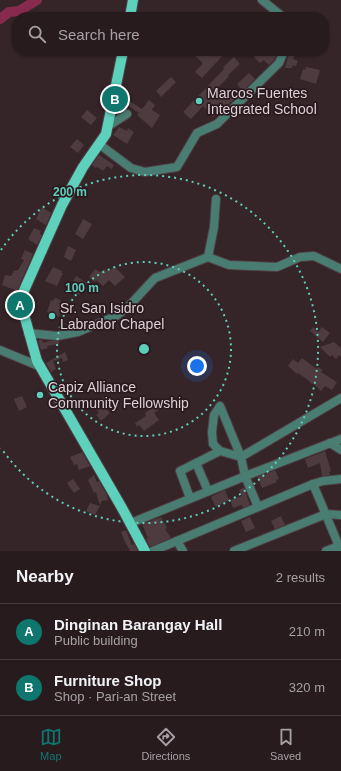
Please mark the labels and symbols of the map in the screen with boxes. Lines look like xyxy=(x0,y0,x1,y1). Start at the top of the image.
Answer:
pin: B xyxy=(102,84,128,114)
place label: Marcos Fuentes Integrated School xyxy=(207,85,317,117)
marker: Marcos Fuentes Integrated School xyxy=(194,96,204,106)
text: 200 m xyxy=(53,185,87,199)
text: 100 m xyxy=(65,281,99,295)
pin: A xyxy=(7,290,33,320)
place label: Sr. San Isidro Labrador Chapel xyxy=(60,300,164,332)
marker: Sr. San Isidro Labrador Chapel xyxy=(47,311,57,321)
centre of rings xyxy=(137,342,151,356)
your location xyxy=(187,356,207,376)
place label: Capiz Alliance Community Fellowship xyxy=(48,379,189,411)
marker: Capiz Alliance Community Fellowship xyxy=(35,390,45,400)

